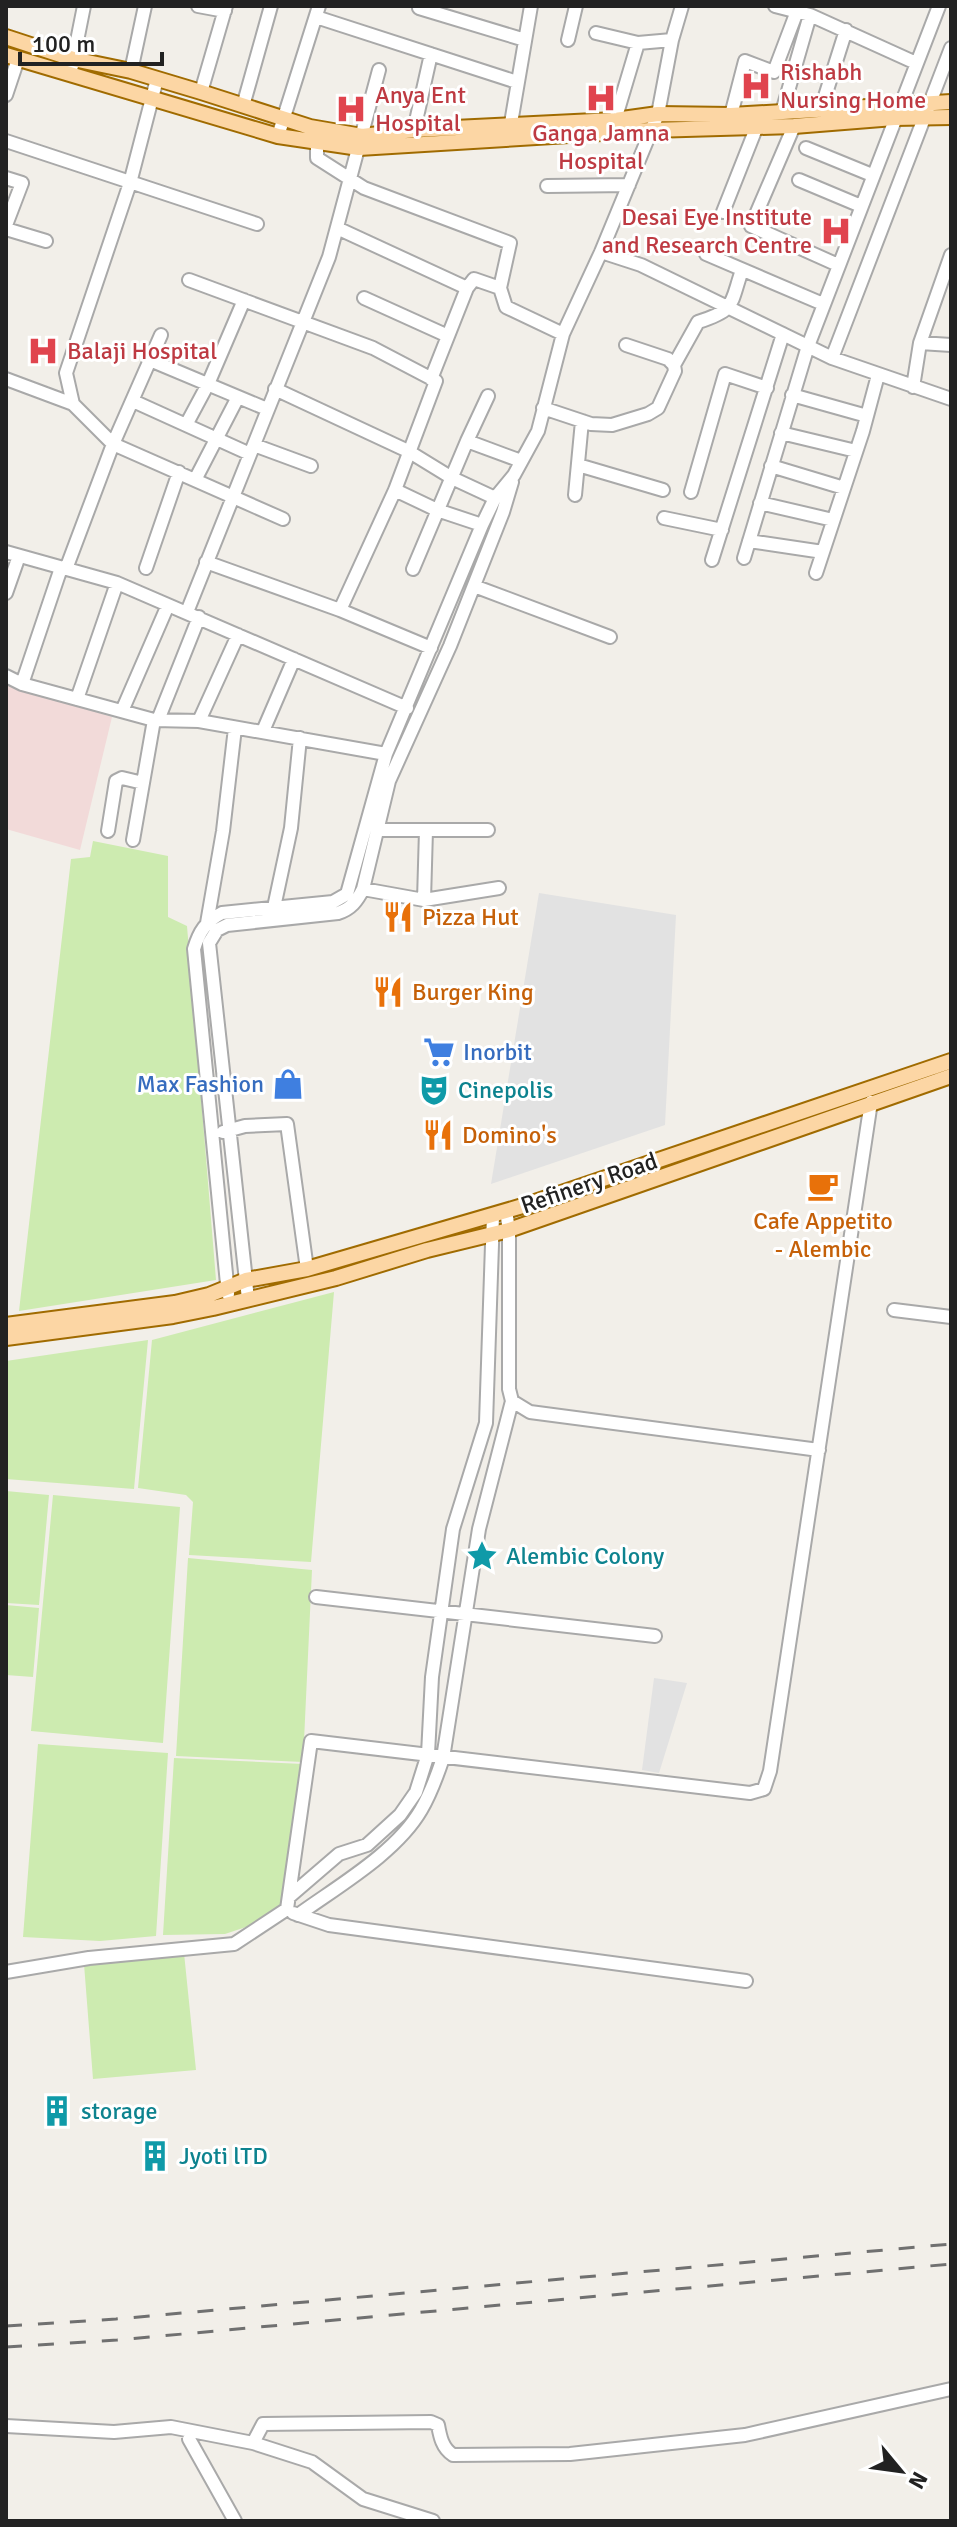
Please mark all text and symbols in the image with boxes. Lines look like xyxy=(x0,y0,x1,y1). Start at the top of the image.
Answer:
scale bar xyxy=(20,16,162,66)
text: 100 m xyxy=(32,29,95,59)
place label: Rishabh Nursing Home xyxy=(780,57,926,115)
hospital icon: Rishabh Nursing Home xyxy=(739,69,773,103)
place label: Anya Ent Hospital xyxy=(375,80,466,138)
hospital icon: Ganga Jamna Hospital xyxy=(584,81,618,115)
hospital icon: Anya Ent Hospital xyxy=(334,92,368,126)
place label: Ganga Jamna Hospital xyxy=(532,118,670,176)
place label: Desai Eye Institute and Research Centre xyxy=(602,202,812,260)
hospital icon: Desai Eye Institute and Research Centre xyxy=(819,214,853,248)
hospital icon: Balaji Hospital xyxy=(26,334,60,368)
place label: Balaji Hospital xyxy=(67,336,217,366)
restaurant icon: Pizza Hut xyxy=(381,900,415,934)
place label: Pizza Hut xyxy=(422,902,519,932)
restaurant icon: Burger King xyxy=(371,975,405,1009)
place label: Burger King xyxy=(412,977,534,1007)
supermarket icon: Inorbit xyxy=(422,1035,456,1069)
place label: Inorbit xyxy=(463,1037,532,1067)
shop icon: Max Fashion xyxy=(271,1067,305,1101)
place label: Max Fashion xyxy=(137,1069,264,1099)
theatre icon: Cinepolis xyxy=(417,1073,451,1107)
place label: Cinepolis xyxy=(458,1075,553,1105)
restaurant icon: Domino's xyxy=(421,1118,455,1152)
place label: Domino's xyxy=(462,1120,557,1150)
street label: Refinery Road xyxy=(517,1146,661,1220)
cafe icon: Cafe Appetito - Alembic xyxy=(806,1169,840,1203)
place label: Cafe Appetito - Alembic xyxy=(753,1206,893,1264)
place icon: Alembic Colony xyxy=(465,1539,499,1573)
place label: Alembic Colony xyxy=(506,1541,664,1571)
building icon: storage xyxy=(40,2094,74,2128)
place label: storage xyxy=(81,2096,158,2126)
building icon: Jyoti lTD xyxy=(138,2139,172,2173)
place label: Jyoti lTD xyxy=(179,2141,268,2171)
north arrow xyxy=(861,2431,941,2511)
text: N xyxy=(903,2467,934,2494)

